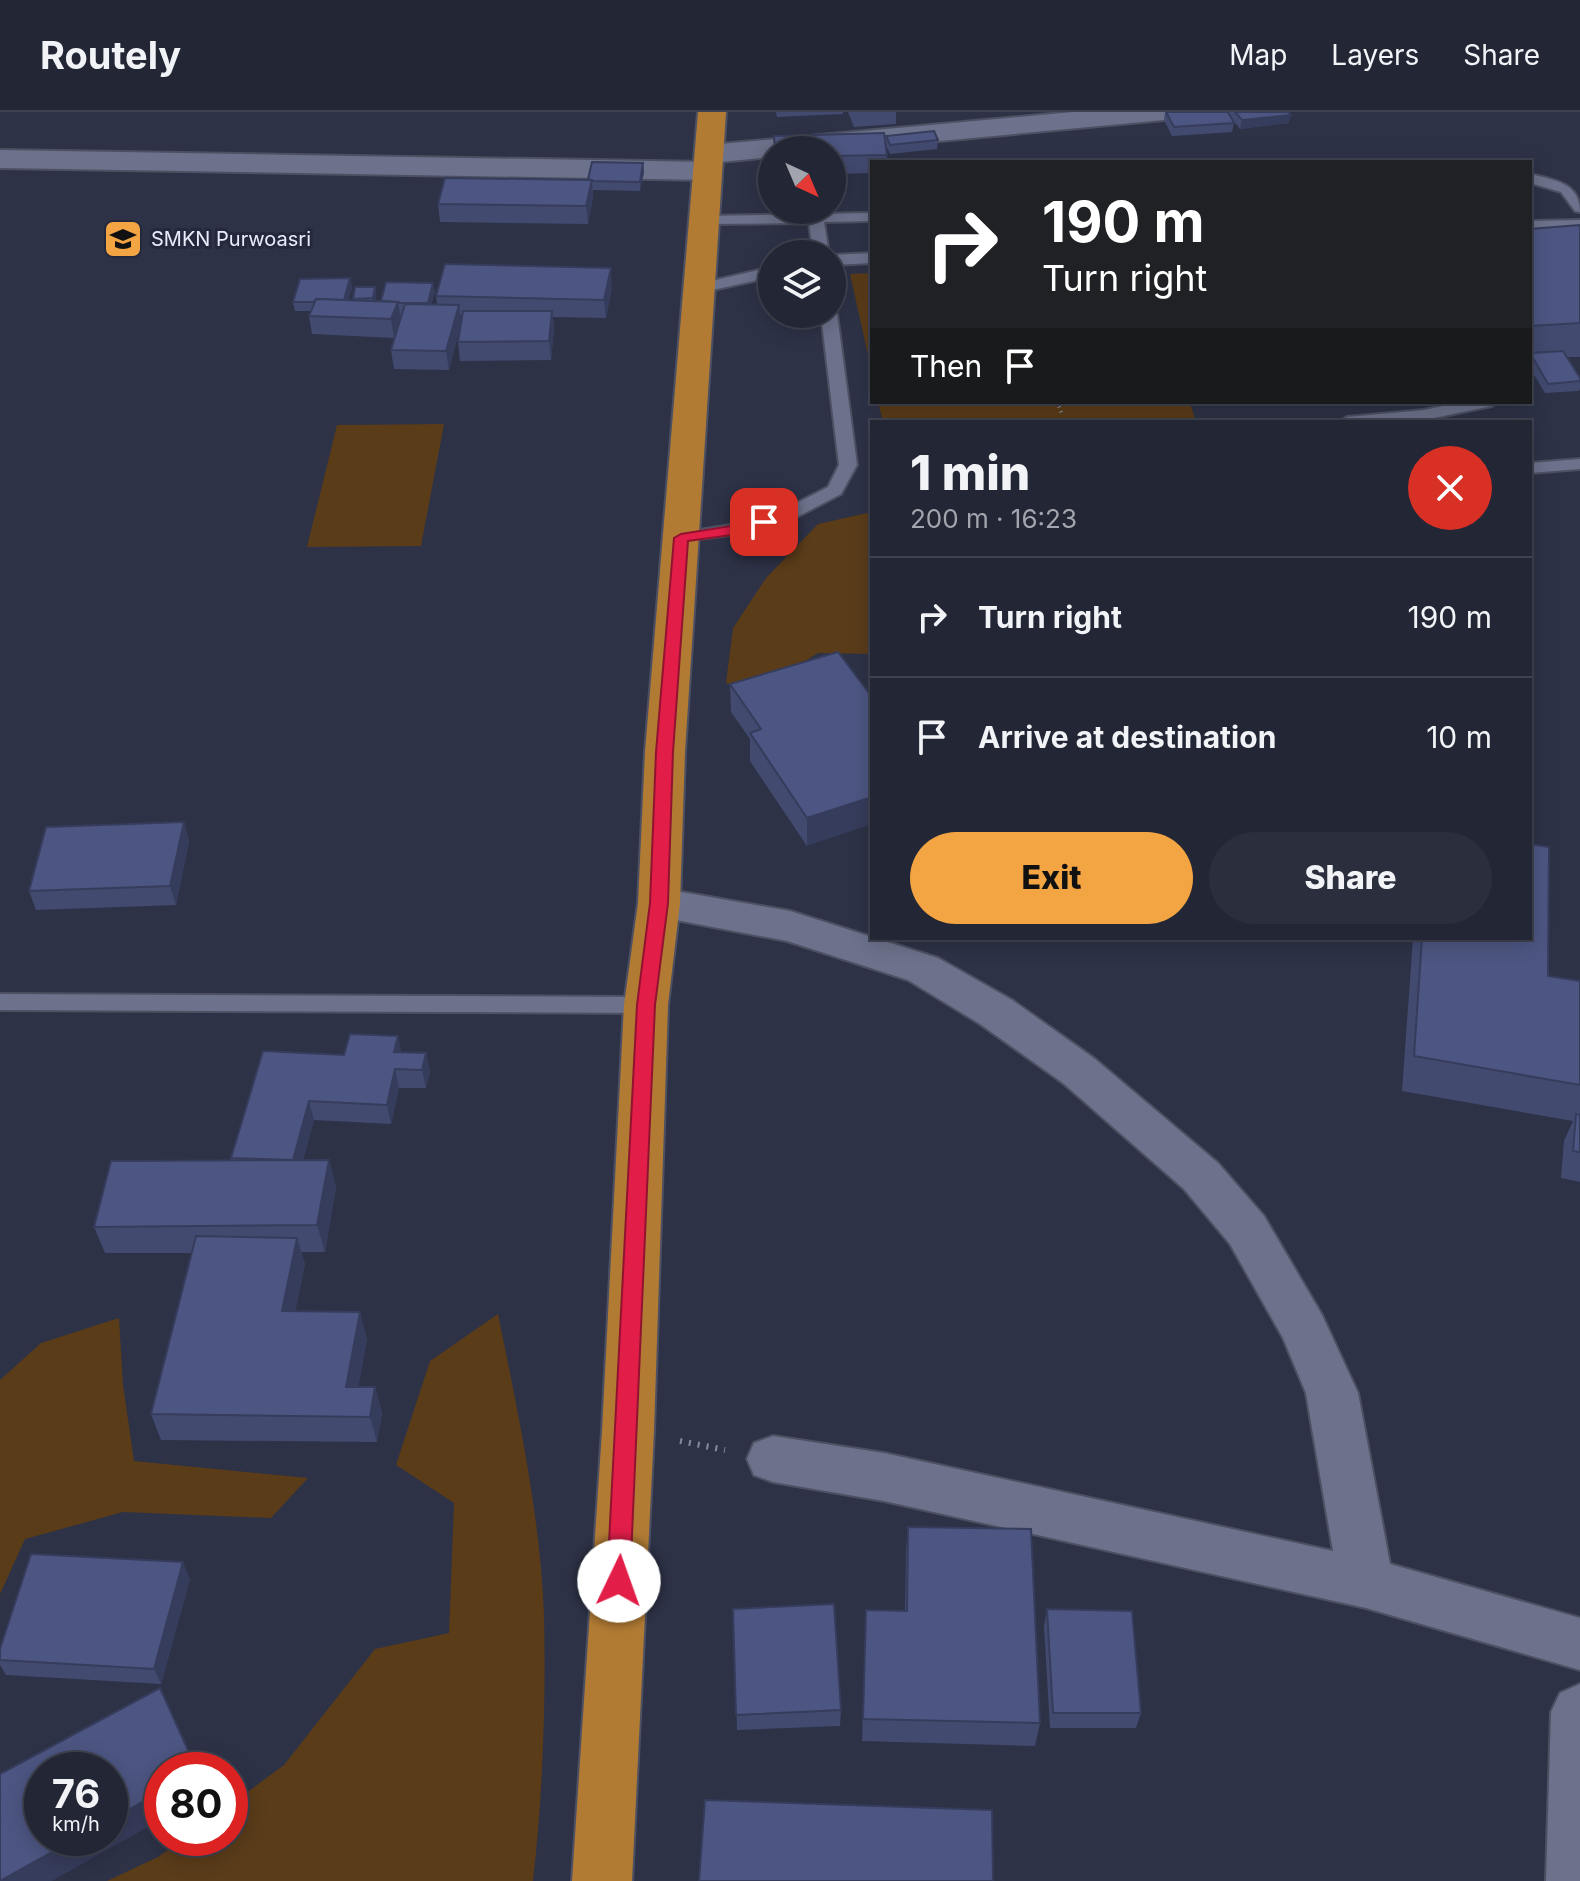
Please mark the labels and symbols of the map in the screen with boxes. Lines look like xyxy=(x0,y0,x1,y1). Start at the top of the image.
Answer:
north arrow xyxy=(758,136,846,224)
school or university icon: SMKN Purwoasri xyxy=(102,218,144,260)
place label: SMKN Purwoasri xyxy=(151,227,311,251)
pin xyxy=(730,488,798,556)
position arrow xyxy=(577,1539,661,1623)
speed limit sign: 80 xyxy=(144,1752,248,1856)

